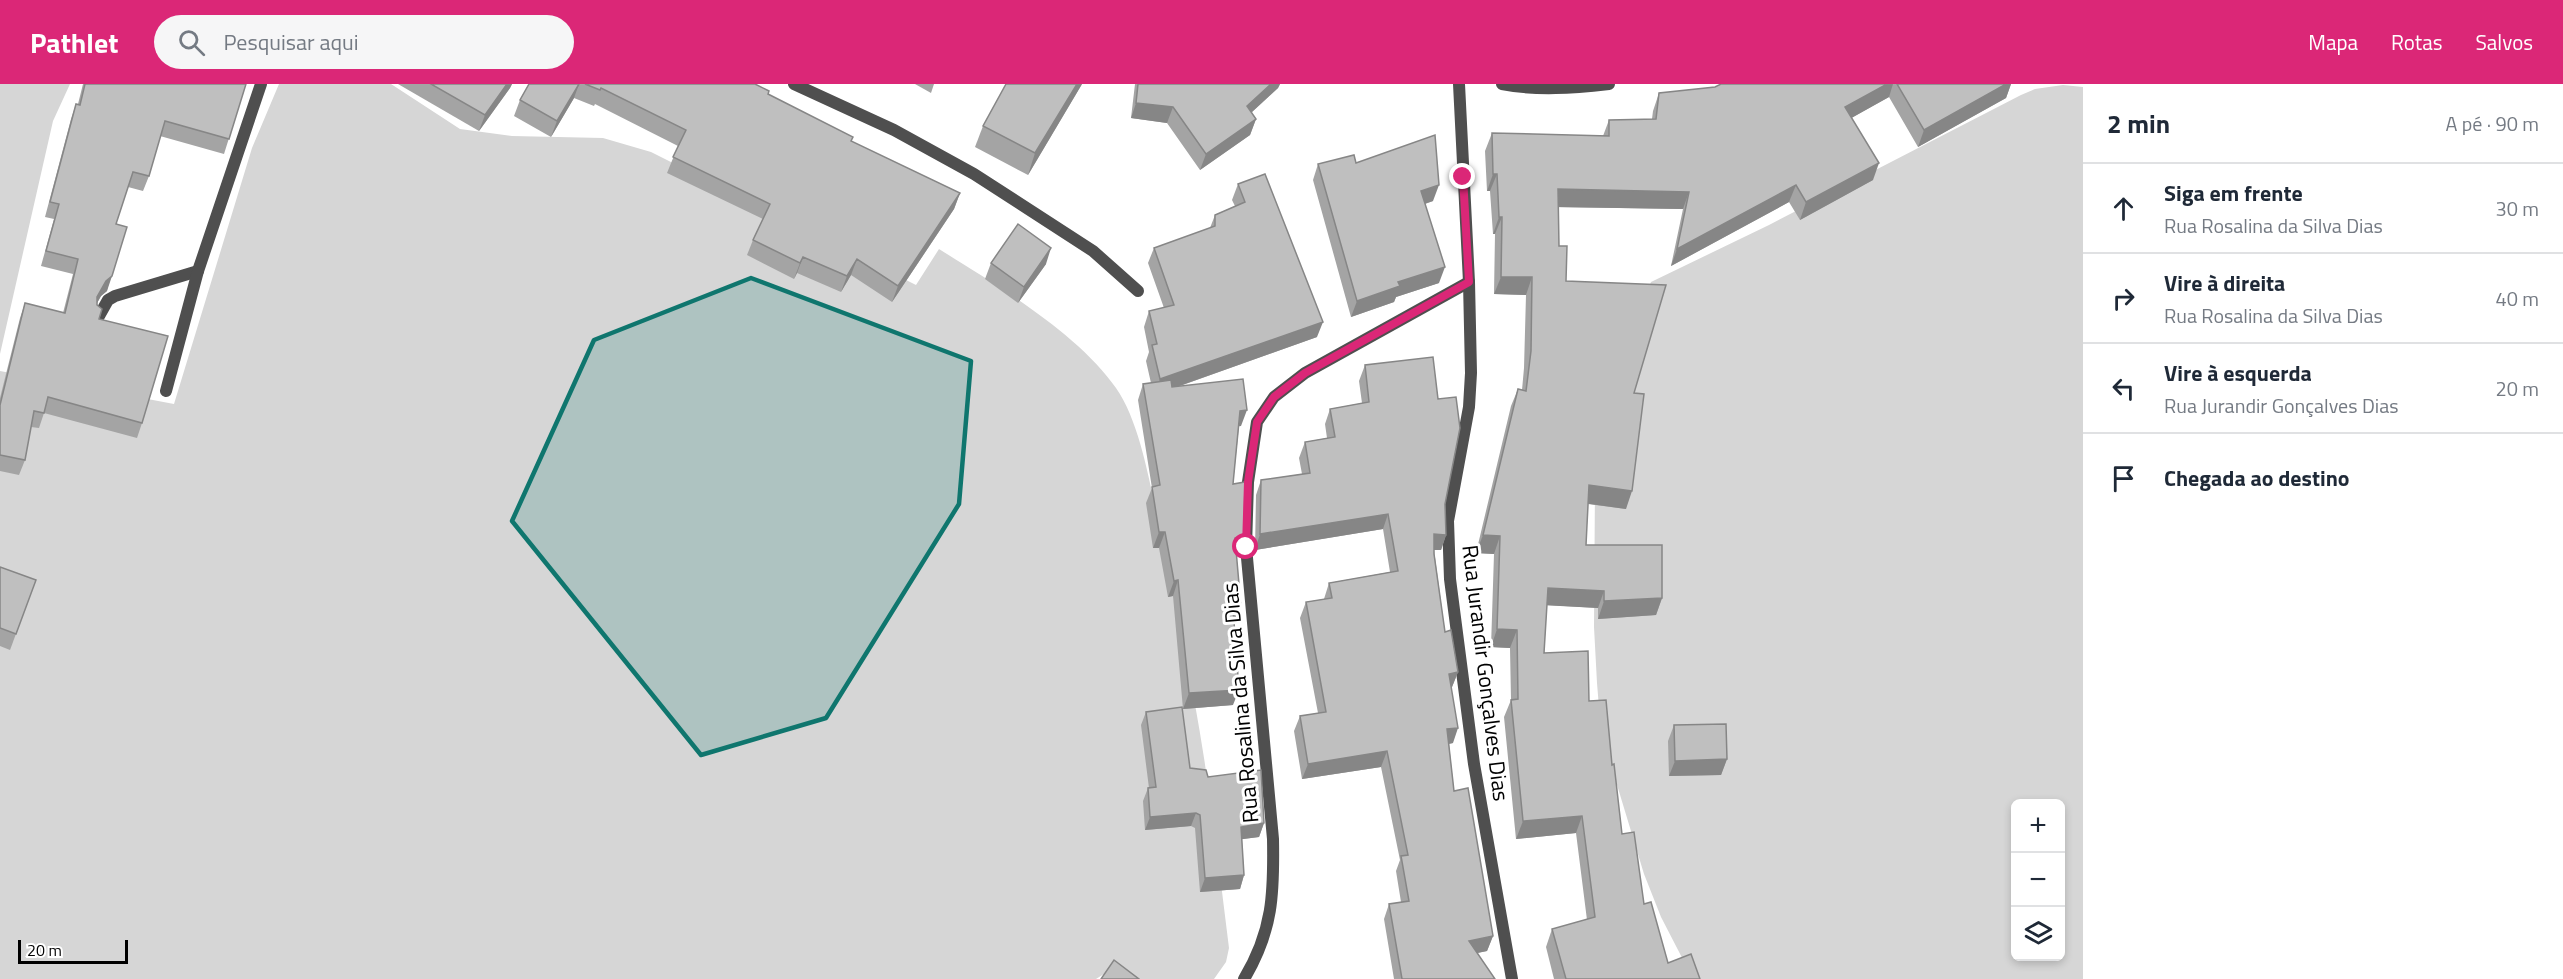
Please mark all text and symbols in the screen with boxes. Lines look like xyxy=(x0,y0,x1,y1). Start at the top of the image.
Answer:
search box xyxy=(154,15,574,69)
text: Pathlet xyxy=(30,21,118,64)
text: Pesquisar aqui xyxy=(223,25,359,59)
icon: search xyxy=(175,26,208,59)
text: Mapa xyxy=(2308,26,2358,58)
text: Rotas xyxy=(2391,26,2442,58)
text: Salvos xyxy=(2475,26,2533,58)
text: 2 min xyxy=(2107,104,2170,143)
text: A pé · 90 m xyxy=(2445,108,2539,139)
route end xyxy=(1449,163,1475,189)
text: Siga em frente xyxy=(2164,176,2303,210)
icon: ahead xyxy=(2107,192,2140,225)
text: 30 m xyxy=(2495,193,2539,224)
text: Rua Rosalina da Silva Dias xyxy=(2164,210,2383,241)
text: Vire à direita xyxy=(2164,266,2285,300)
icon: right xyxy=(2107,282,2140,315)
text: 40 m xyxy=(2495,283,2539,314)
text: Rua Rosalina da Silva Dias xyxy=(2164,300,2383,331)
text: Vire à esquerda xyxy=(2164,356,2312,390)
icon: left xyxy=(2107,372,2140,405)
text: 20 m xyxy=(2495,373,2539,404)
text: Rua Jurandir Gonçalves Dias xyxy=(2164,390,2398,421)
text: Chegada ao destino xyxy=(2164,461,2350,495)
icon: arrive xyxy=(2107,462,2140,495)
route start xyxy=(1232,533,1258,559)
street label: Rua Jurandir Gonçalves Dias xyxy=(1453,543,1519,803)
street label: Rua Rosalina da Silva Dias xyxy=(1213,582,1267,824)
map controls xyxy=(2011,799,2065,961)
button: + xyxy=(2011,799,2065,853)
button: − xyxy=(2011,853,2065,907)
button: layers xyxy=(2011,907,2065,961)
scale bar xyxy=(18,937,128,964)
text: 20 m xyxy=(27,938,62,962)

